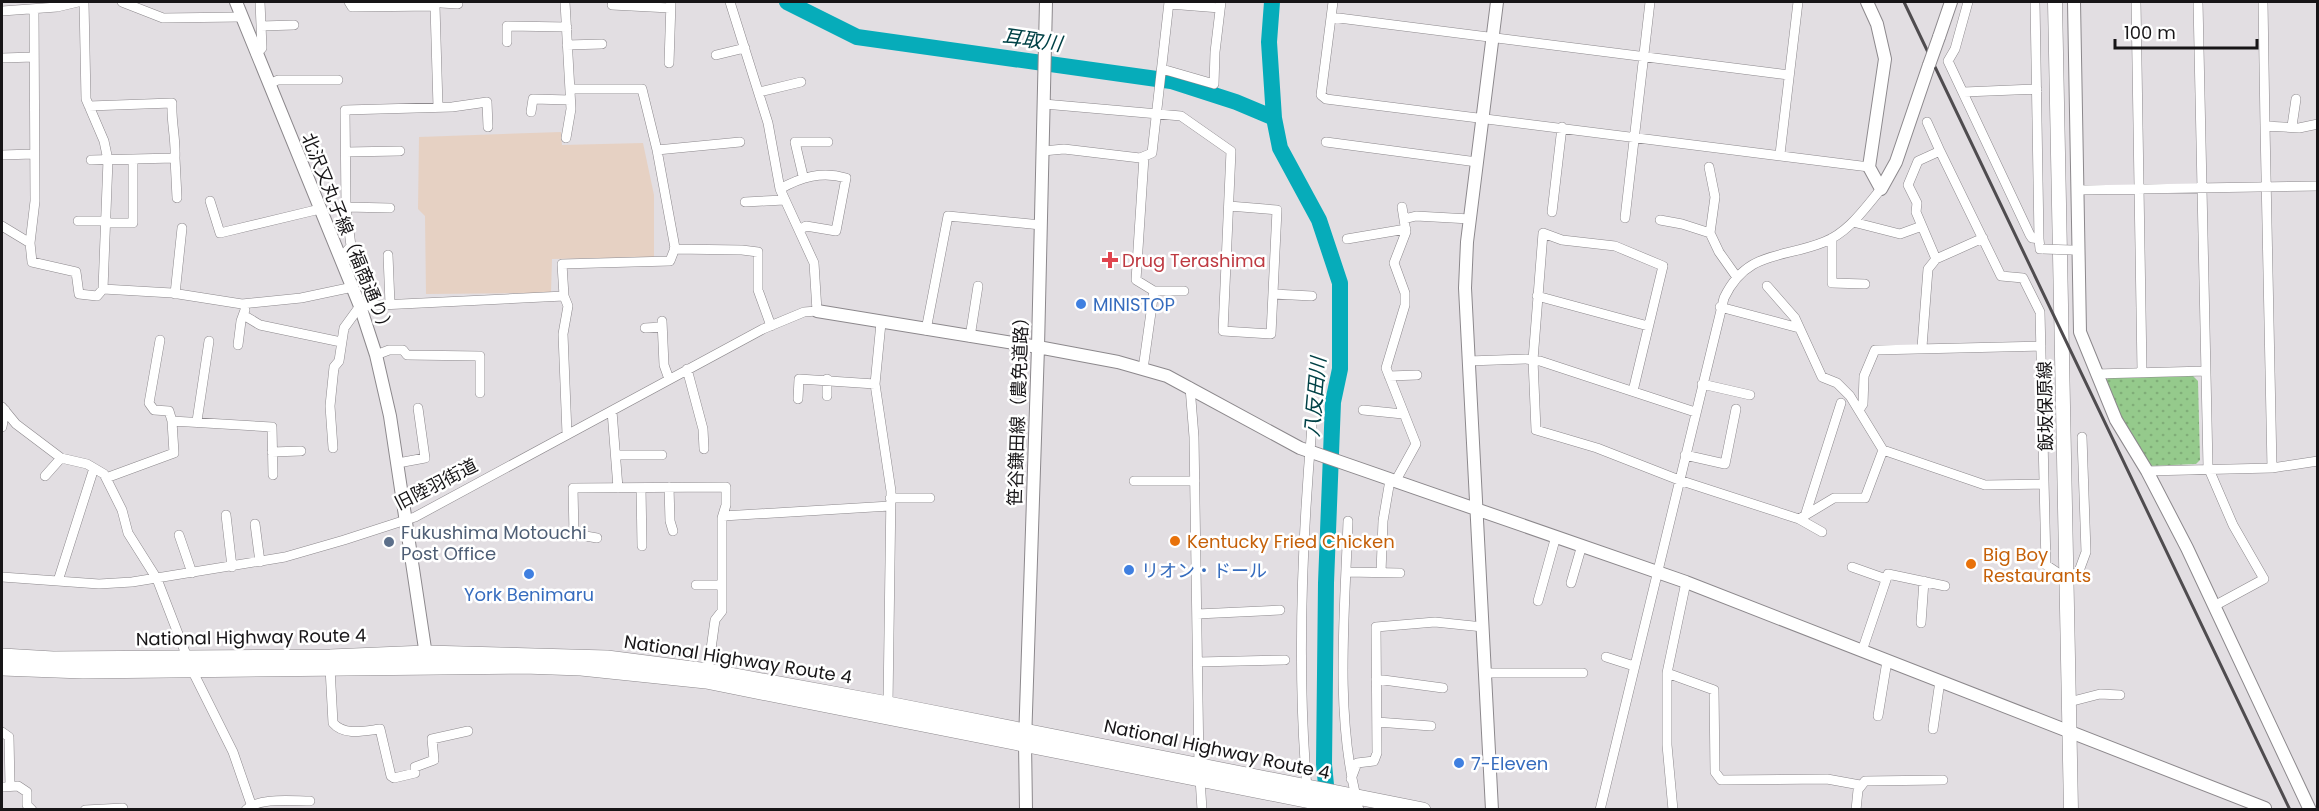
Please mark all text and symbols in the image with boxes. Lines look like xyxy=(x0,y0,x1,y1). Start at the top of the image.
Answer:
scale bar xyxy=(2115,12,2258,50)
text: 100 m xyxy=(2124,20,2176,45)
water label: 耳取川 xyxy=(1000,22,1066,58)
street label: 北沢又丸子線（福商通り） xyxy=(296,129,400,339)
place label: Drug Terashima xyxy=(1122,248,1266,273)
marker: Drug Terashima xyxy=(1103,253,1117,267)
place label: MINISTOP xyxy=(1093,292,1175,317)
marker: MINISTOP xyxy=(1074,297,1088,311)
street label: 笹谷鎌田線（農免道路） xyxy=(1002,308,1034,506)
water label: 八反田川 xyxy=(1298,354,1333,438)
street label: 飯坂保原線 xyxy=(2032,361,2058,451)
street label: 旧陸羽街道 xyxy=(390,452,482,516)
place label: Fukushima Motouchi Post Office xyxy=(401,520,587,566)
place label: Kentucky Fried Chicken xyxy=(1187,529,1395,554)
marker: Kentucky Fried Chicken xyxy=(1168,534,1182,548)
marker: Fukushima Motouchi Post Office xyxy=(382,535,396,549)
place label: Big Boy Restaurants xyxy=(1983,542,2091,588)
marker: Big Boy Restaurants xyxy=(1964,557,1978,571)
place label: リオン・ドール xyxy=(1141,558,1267,583)
marker: リオン・ドール xyxy=(1122,563,1136,577)
marker: York Benimaru xyxy=(522,567,536,581)
place label: York Benimaru xyxy=(464,582,594,607)
street label: National Highway Route 4 xyxy=(136,622,366,652)
street label: National Highway Route 4 xyxy=(622,629,854,689)
street label: National Highway Route 4 xyxy=(1102,713,1332,785)
place label: 7-Eleven xyxy=(1471,751,1548,776)
marker: 7-Eleven xyxy=(1452,756,1466,770)

